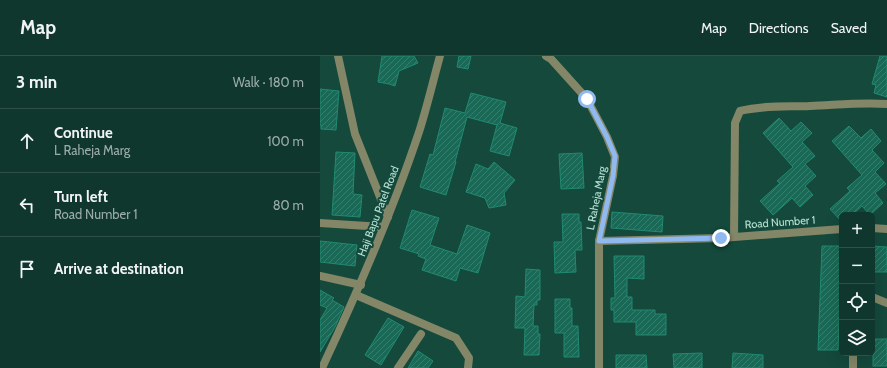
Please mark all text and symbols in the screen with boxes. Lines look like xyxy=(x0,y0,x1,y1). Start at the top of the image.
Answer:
text: Map xyxy=(20,16,56,39)
text: Map xyxy=(701,19,727,37)
text: Directions xyxy=(749,19,809,37)
text: Saved xyxy=(831,19,867,37)
text: 3 min xyxy=(16,72,57,92)
text: Walk · 180 m xyxy=(233,74,304,90)
route start xyxy=(578,90,596,108)
text: Continue xyxy=(54,124,113,142)
icon: ahead xyxy=(16,130,38,152)
text: 100 m xyxy=(267,133,304,149)
text: L Raheja Marg xyxy=(54,142,130,158)
street label: Haji Bapu Patel Road xyxy=(354,164,402,258)
street label: L Raheja Marg xyxy=(583,164,609,231)
text: Turn left xyxy=(54,188,108,206)
icon: left xyxy=(16,194,38,216)
text: 80 m xyxy=(273,197,304,213)
text: Road Number 1 xyxy=(54,206,138,222)
map controls xyxy=(839,212,875,356)
button: + xyxy=(839,212,875,248)
street label: Road Number 1 xyxy=(744,213,816,231)
route end xyxy=(712,229,730,247)
button: − xyxy=(839,248,875,284)
icon: arrive xyxy=(16,258,38,280)
text: Arrive at destination xyxy=(54,260,184,278)
button: locate xyxy=(839,284,875,320)
button: layers xyxy=(839,320,875,356)

